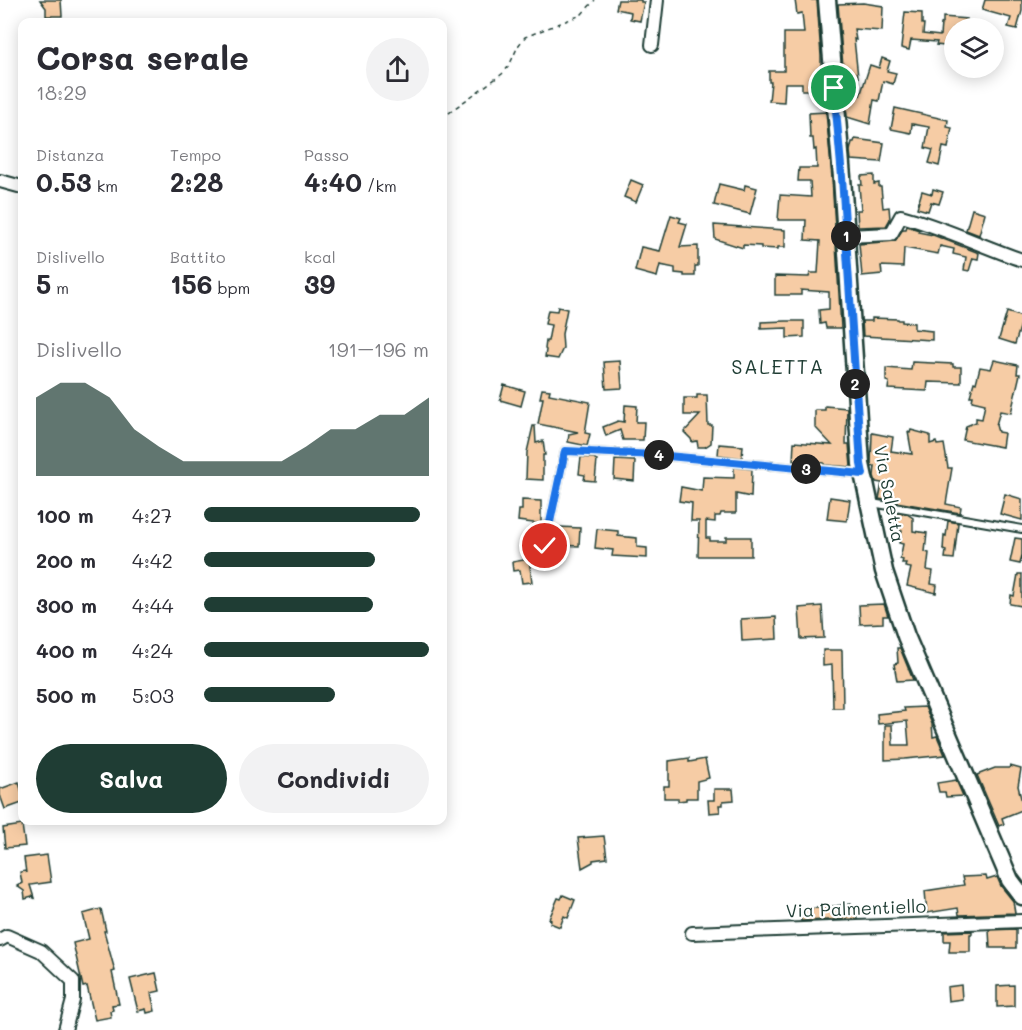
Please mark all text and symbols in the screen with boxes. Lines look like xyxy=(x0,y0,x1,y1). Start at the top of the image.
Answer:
map controls xyxy=(944,18,1004,78)
button: layers xyxy=(944,18,1004,78)
text: Corsa serale xyxy=(36,35,249,78)
button: share xyxy=(366,38,429,101)
pin xyxy=(808,62,859,113)
icon: arrive xyxy=(817,71,850,104)
text: 18:29 xyxy=(36,79,86,105)
text: Distanza xyxy=(36,144,104,165)
text: Tempo xyxy=(170,144,221,165)
text: Passo xyxy=(304,144,349,165)
text: 0.53 xyxy=(36,165,92,199)
text: 2:28 xyxy=(170,165,223,199)
text: 4:40 xyxy=(304,165,362,199)
text: km xyxy=(92,175,118,196)
text: /km xyxy=(362,175,397,196)
pin: 1 xyxy=(831,221,861,251)
text: 1 xyxy=(842,225,850,246)
text: Dislivello xyxy=(36,246,104,267)
text: Battito xyxy=(170,246,225,267)
text: kcal xyxy=(304,246,336,267)
text: 5 xyxy=(36,267,51,301)
text: 156 xyxy=(170,267,212,301)
text: 39 xyxy=(304,267,335,301)
text: m xyxy=(51,277,69,298)
text: bpm xyxy=(212,277,250,298)
text: Dislivello xyxy=(36,336,122,362)
text: 191–196 m xyxy=(328,336,429,362)
district label: SALETTA xyxy=(731,353,825,379)
pin: 2 xyxy=(840,369,870,399)
text: 2 xyxy=(851,373,859,394)
pin: 4 xyxy=(644,440,674,470)
street label: Via Saletta xyxy=(869,443,911,544)
text: 4 xyxy=(654,444,664,465)
pin: 3 xyxy=(791,454,821,484)
text: 3 xyxy=(801,458,811,479)
text: 100 m xyxy=(36,502,94,528)
text: 4:27 xyxy=(132,502,172,528)
pin xyxy=(519,520,570,571)
icon: check xyxy=(528,529,561,562)
text: 200 m xyxy=(36,547,96,573)
text: 4:42 xyxy=(132,547,173,573)
text: 300 m xyxy=(36,592,97,618)
text: 4:44 xyxy=(132,592,173,618)
text: 400 m xyxy=(36,637,97,663)
text: 4:24 xyxy=(132,637,173,663)
text: 500 m xyxy=(36,682,96,708)
text: 5:03 xyxy=(132,682,174,708)
button: Salva xyxy=(36,744,227,813)
button: Condividi xyxy=(239,744,429,813)
street label: Via Palmentiello xyxy=(785,894,927,922)

